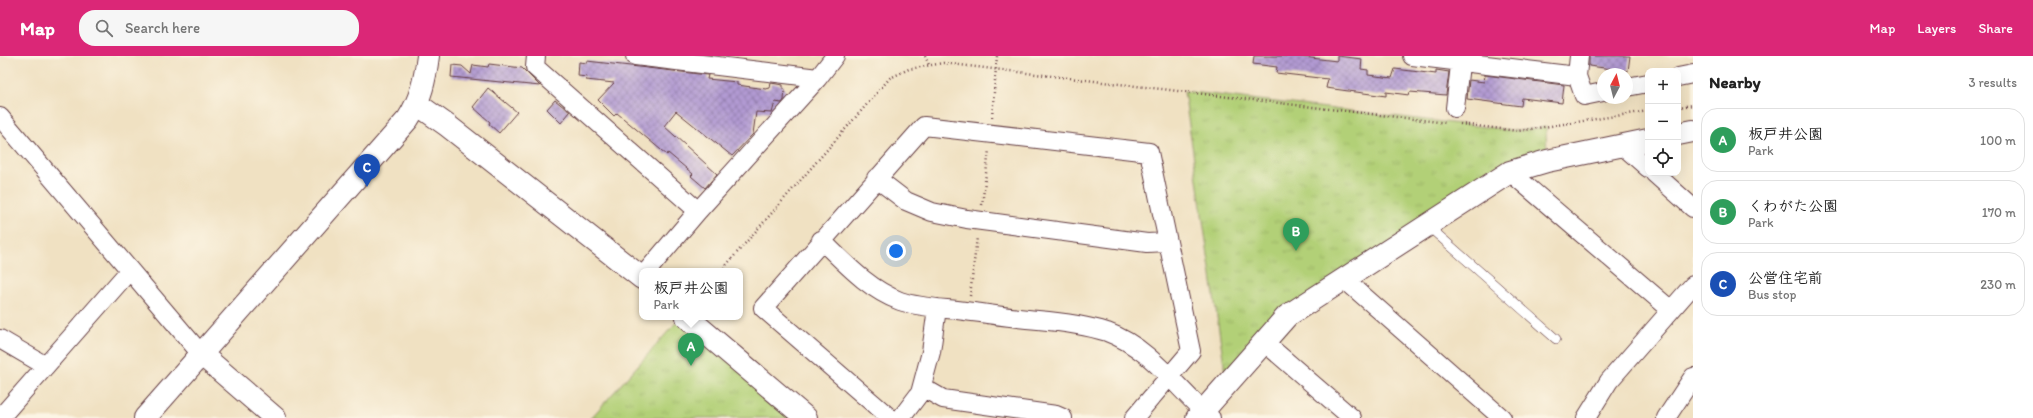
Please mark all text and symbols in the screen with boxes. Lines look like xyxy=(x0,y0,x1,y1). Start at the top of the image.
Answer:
search box xyxy=(79,10,359,46)
text: Map xyxy=(20,17,55,40)
icon: search xyxy=(93,17,115,39)
text: Search here xyxy=(125,19,200,37)
text: Map xyxy=(1870,20,1895,37)
text: Layers xyxy=(1917,20,1956,37)
text: Share xyxy=(1978,20,2013,37)
north arrow xyxy=(1597,68,1633,104)
map controls xyxy=(1645,68,1681,176)
button: + xyxy=(1645,68,1681,104)
text: Nearby xyxy=(1709,72,1761,92)
text: 3 results xyxy=(1968,75,2017,90)
button: − xyxy=(1645,104,1681,140)
text: 板戸井公園 xyxy=(1748,125,1823,143)
text: A xyxy=(1719,133,1727,148)
text: 100 m xyxy=(1980,133,2016,148)
button: locate xyxy=(1645,140,1681,176)
text: Park xyxy=(1748,143,1774,158)
pin: C xyxy=(354,154,380,187)
text: くわがた公園 xyxy=(1748,197,1838,215)
text: B xyxy=(1719,205,1727,220)
text: 170 m xyxy=(1982,205,2016,220)
text: Park xyxy=(1748,215,1774,230)
pin: B xyxy=(1283,218,1309,251)
your location xyxy=(886,241,906,261)
popup xyxy=(639,268,743,320)
text: 公営住宅前 xyxy=(1748,269,1823,287)
text: C xyxy=(1719,277,1727,292)
text: 230 m xyxy=(1980,277,2016,292)
text: 板戸井公園 xyxy=(653,279,729,297)
text: Bus stop xyxy=(1748,287,1796,302)
text: Park xyxy=(653,297,679,312)
pin: A xyxy=(678,333,704,366)

